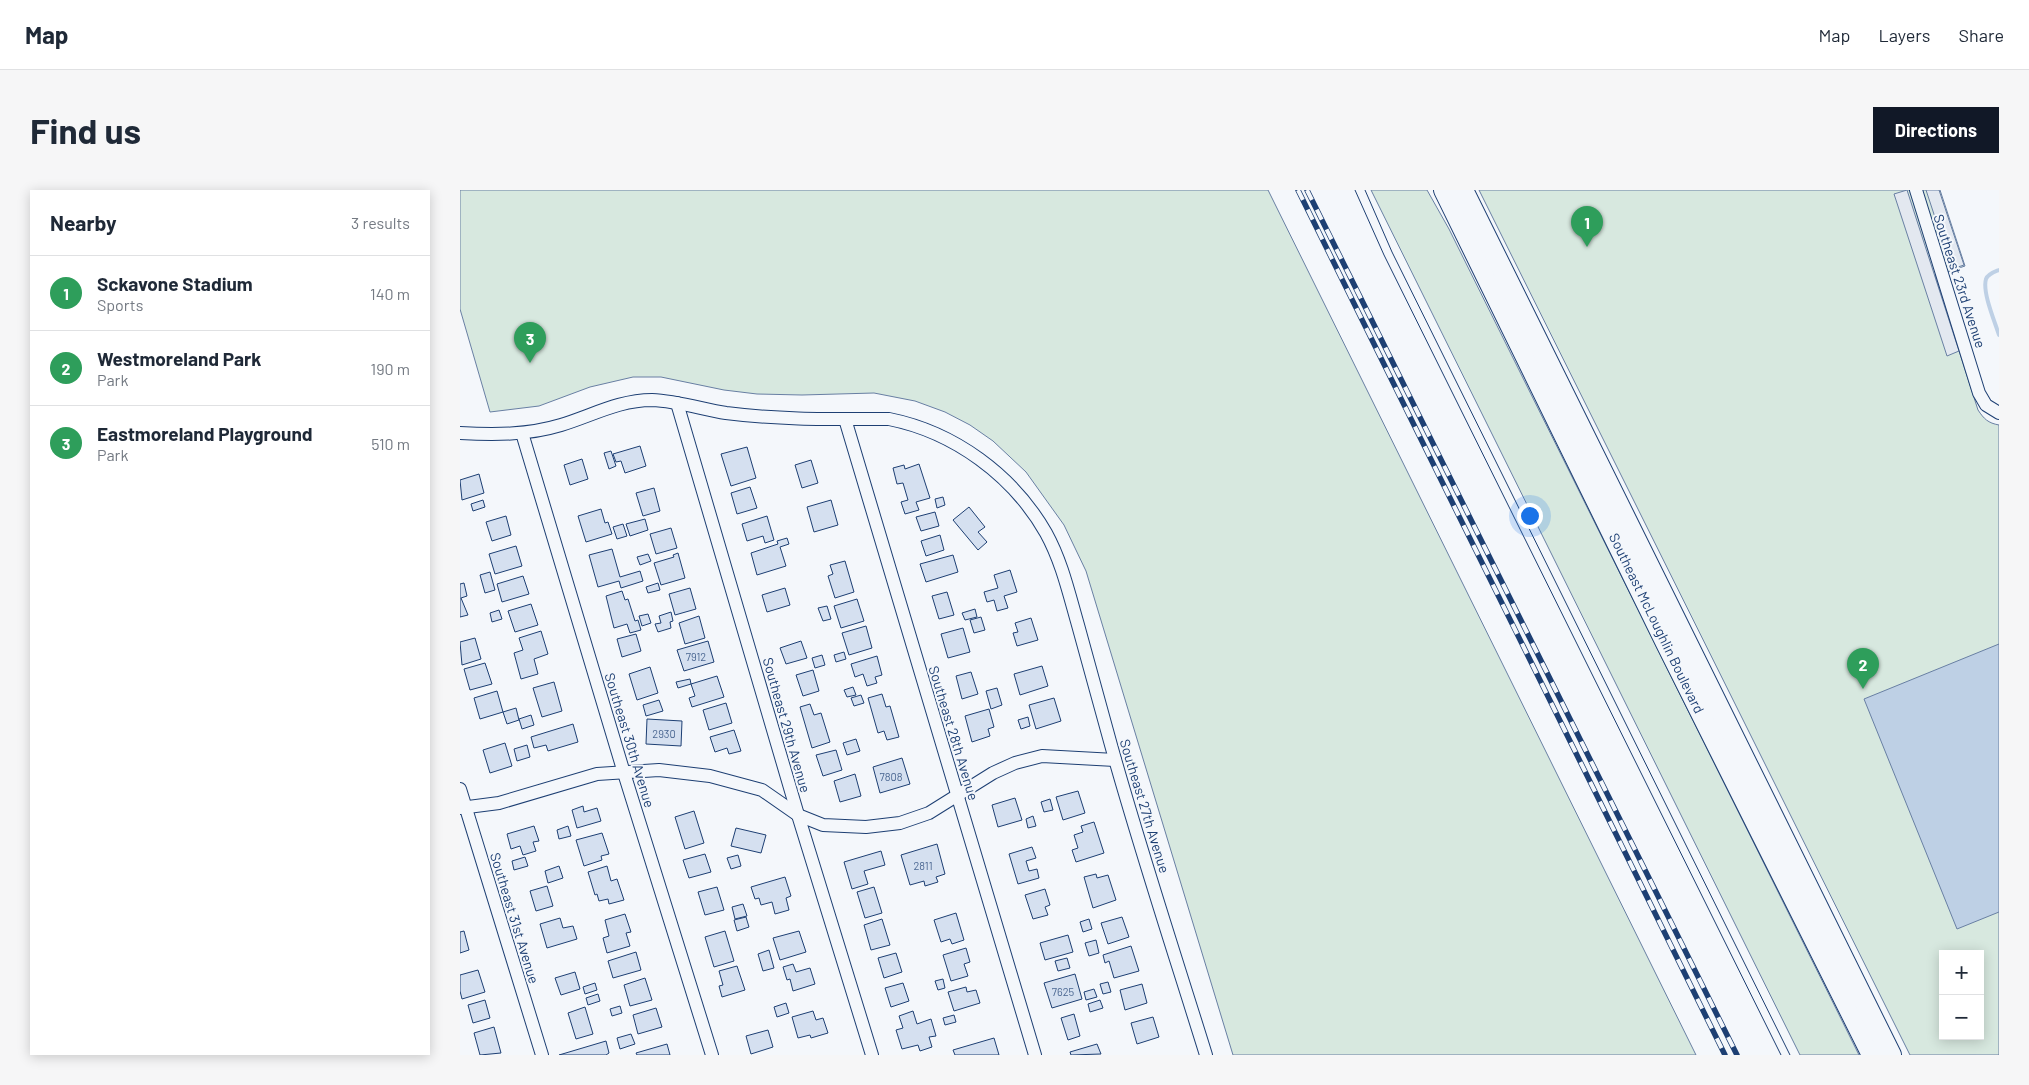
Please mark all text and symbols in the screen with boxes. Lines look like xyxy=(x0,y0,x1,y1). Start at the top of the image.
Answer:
text: Map xyxy=(25,20,68,49)
text: Map xyxy=(1818,24,1850,46)
text: Layers xyxy=(1878,24,1931,46)
text: Share xyxy=(1959,24,2004,46)
button: Directions xyxy=(1873,107,1999,153)
text: Find us xyxy=(30,109,141,151)
pin: 1 xyxy=(1571,206,1603,247)
text: Nearby xyxy=(50,210,116,235)
street label: Southeast 23rd Avenue xyxy=(1930,212,1990,350)
text: 3 results xyxy=(351,213,410,232)
text: Sckavone Stadium xyxy=(97,272,253,295)
text: 1 xyxy=(63,284,69,303)
text: 140 m xyxy=(370,284,410,303)
text: Sports xyxy=(97,295,143,314)
pin: 3 xyxy=(514,322,546,363)
text: Westmoreland Park xyxy=(97,347,261,370)
text: 2 xyxy=(62,359,70,378)
text: 190 m xyxy=(371,359,410,378)
text: Park xyxy=(97,370,128,389)
text: Eastmoreland Playground xyxy=(97,422,313,445)
text: 3 xyxy=(62,434,70,453)
text: 510 m xyxy=(371,434,410,453)
text: Park xyxy=(97,445,128,464)
your location xyxy=(1517,503,1543,529)
street label: Southeast McLoughlin Boulevard xyxy=(1606,530,1708,716)
pin: 2 xyxy=(1847,648,1879,689)
house number: 7912 xyxy=(686,650,706,663)
street label: Southeast 29th Avenue xyxy=(760,655,814,795)
street label: Southeast 28th Avenue xyxy=(925,664,983,802)
street label: Southeast 30th Avenue xyxy=(601,671,659,809)
house number: 2930 xyxy=(652,727,676,740)
street label: Southeast 27th Avenue xyxy=(1117,737,1173,875)
house number: 7808 xyxy=(880,770,903,783)
street label: Southeast 31st Avenue xyxy=(487,850,543,986)
house number: 2811 xyxy=(913,859,933,872)
map controls xyxy=(1939,950,1984,1040)
button: + xyxy=(1939,950,1984,995)
house number: 7625 xyxy=(1052,985,1075,998)
button: − xyxy=(1939,995,1984,1040)

